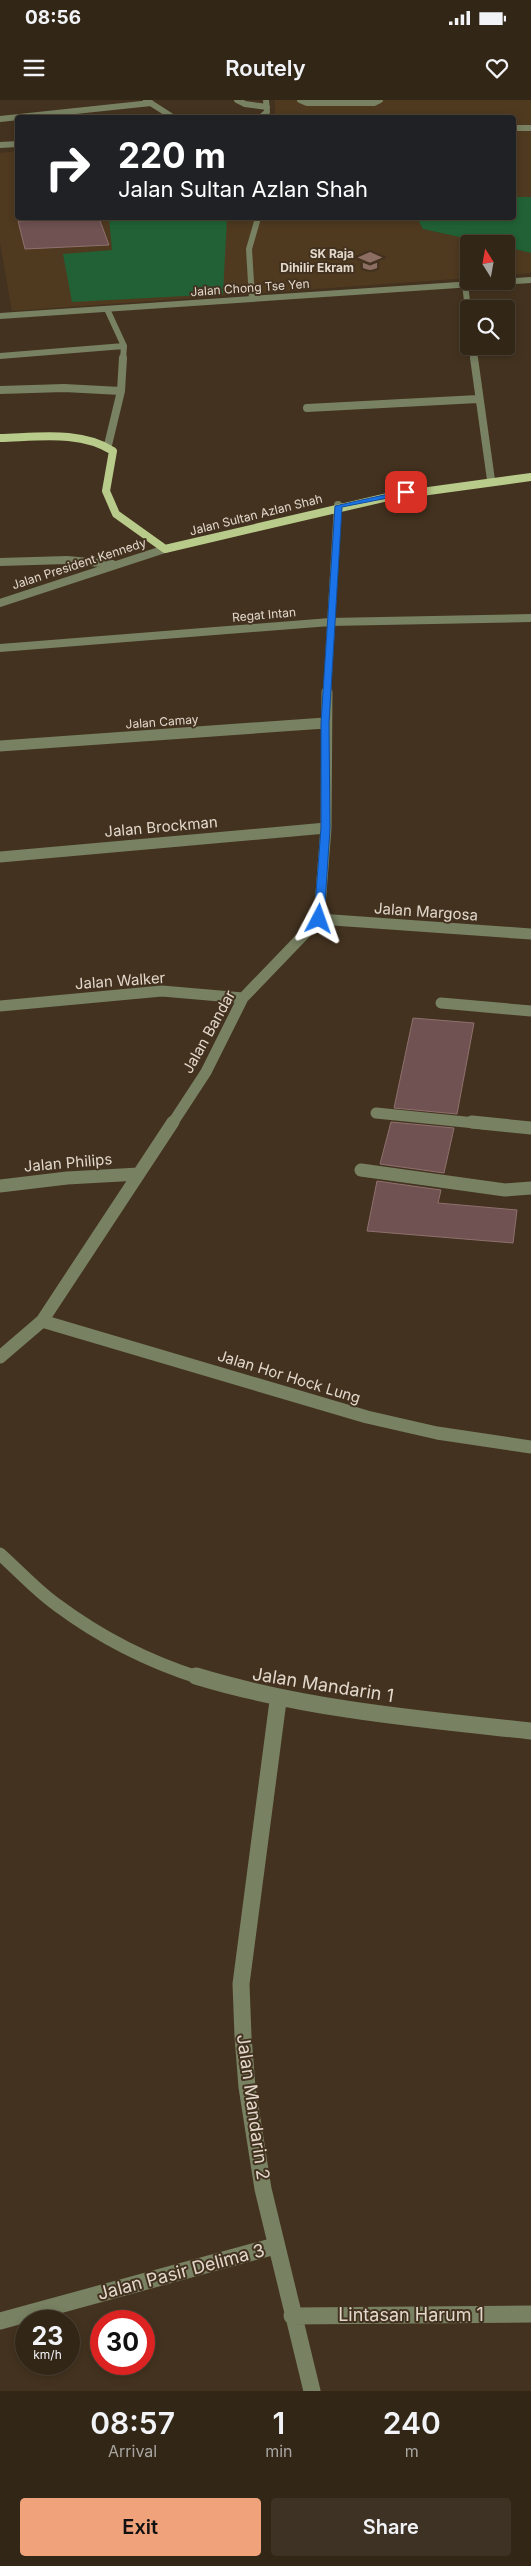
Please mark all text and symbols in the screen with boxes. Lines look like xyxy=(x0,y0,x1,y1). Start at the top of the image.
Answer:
text: 08:56 xyxy=(25,6,81,29)
icon: menu xyxy=(20,54,48,82)
icon: heart xyxy=(483,54,511,82)
text: Routely xyxy=(225,55,306,81)
text: 220 m xyxy=(118,134,226,176)
icon: right xyxy=(35,135,100,200)
text: Jalan Sultan Azlan Shah xyxy=(118,176,368,202)
north arrow xyxy=(460,235,515,290)
map controls xyxy=(460,235,515,355)
place label: SK Raja Dihilir Ekram xyxy=(280,246,354,275)
school or university icon: SK Raja Dihilir Ekram xyxy=(357,248,383,274)
street label: Jalan Chong Tse Yen xyxy=(190,276,310,299)
button: search xyxy=(460,300,515,355)
pin xyxy=(385,471,427,513)
icon: arrive xyxy=(392,478,420,506)
street label: Jalan Sultan Azlan Shah xyxy=(188,491,324,538)
street label: Jalan President Kennedy xyxy=(10,535,148,592)
street label: Regat Intan xyxy=(231,604,297,625)
street label: Jalan Camay xyxy=(125,711,199,732)
street label: Jalan Brockman xyxy=(104,812,218,841)
position arrow xyxy=(292,892,344,944)
street label: Jalan Margosa xyxy=(373,898,479,925)
street label: Jalan Walker xyxy=(74,968,166,993)
street label: Jalan Bandar xyxy=(178,986,239,1077)
street label: Jalan Philips xyxy=(23,1149,113,1176)
street label: Jalan Hor Hock Lung xyxy=(215,1346,363,1407)
street label: Jalan Mandarin 1 xyxy=(251,1663,395,1706)
street label: Jalan Mandarin 2 xyxy=(233,2033,274,2181)
street label: Jalan Pasir Delima 3 xyxy=(95,2239,267,2304)
street label: Lintasan Harum 1 xyxy=(338,2304,484,2325)
speed limit sign: 30 xyxy=(90,2310,155,2375)
text: 23 xyxy=(32,2321,63,2351)
text: km/h xyxy=(33,2347,62,2362)
text: 08:57 xyxy=(90,2405,175,2441)
text: 1 xyxy=(273,2405,285,2441)
text: 240 xyxy=(383,2405,441,2441)
text: Arrival xyxy=(108,2441,157,2461)
text: min xyxy=(265,2441,293,2461)
text: m xyxy=(405,2441,419,2461)
button: Exit xyxy=(20,2498,261,2556)
button: Share xyxy=(271,2498,511,2556)

